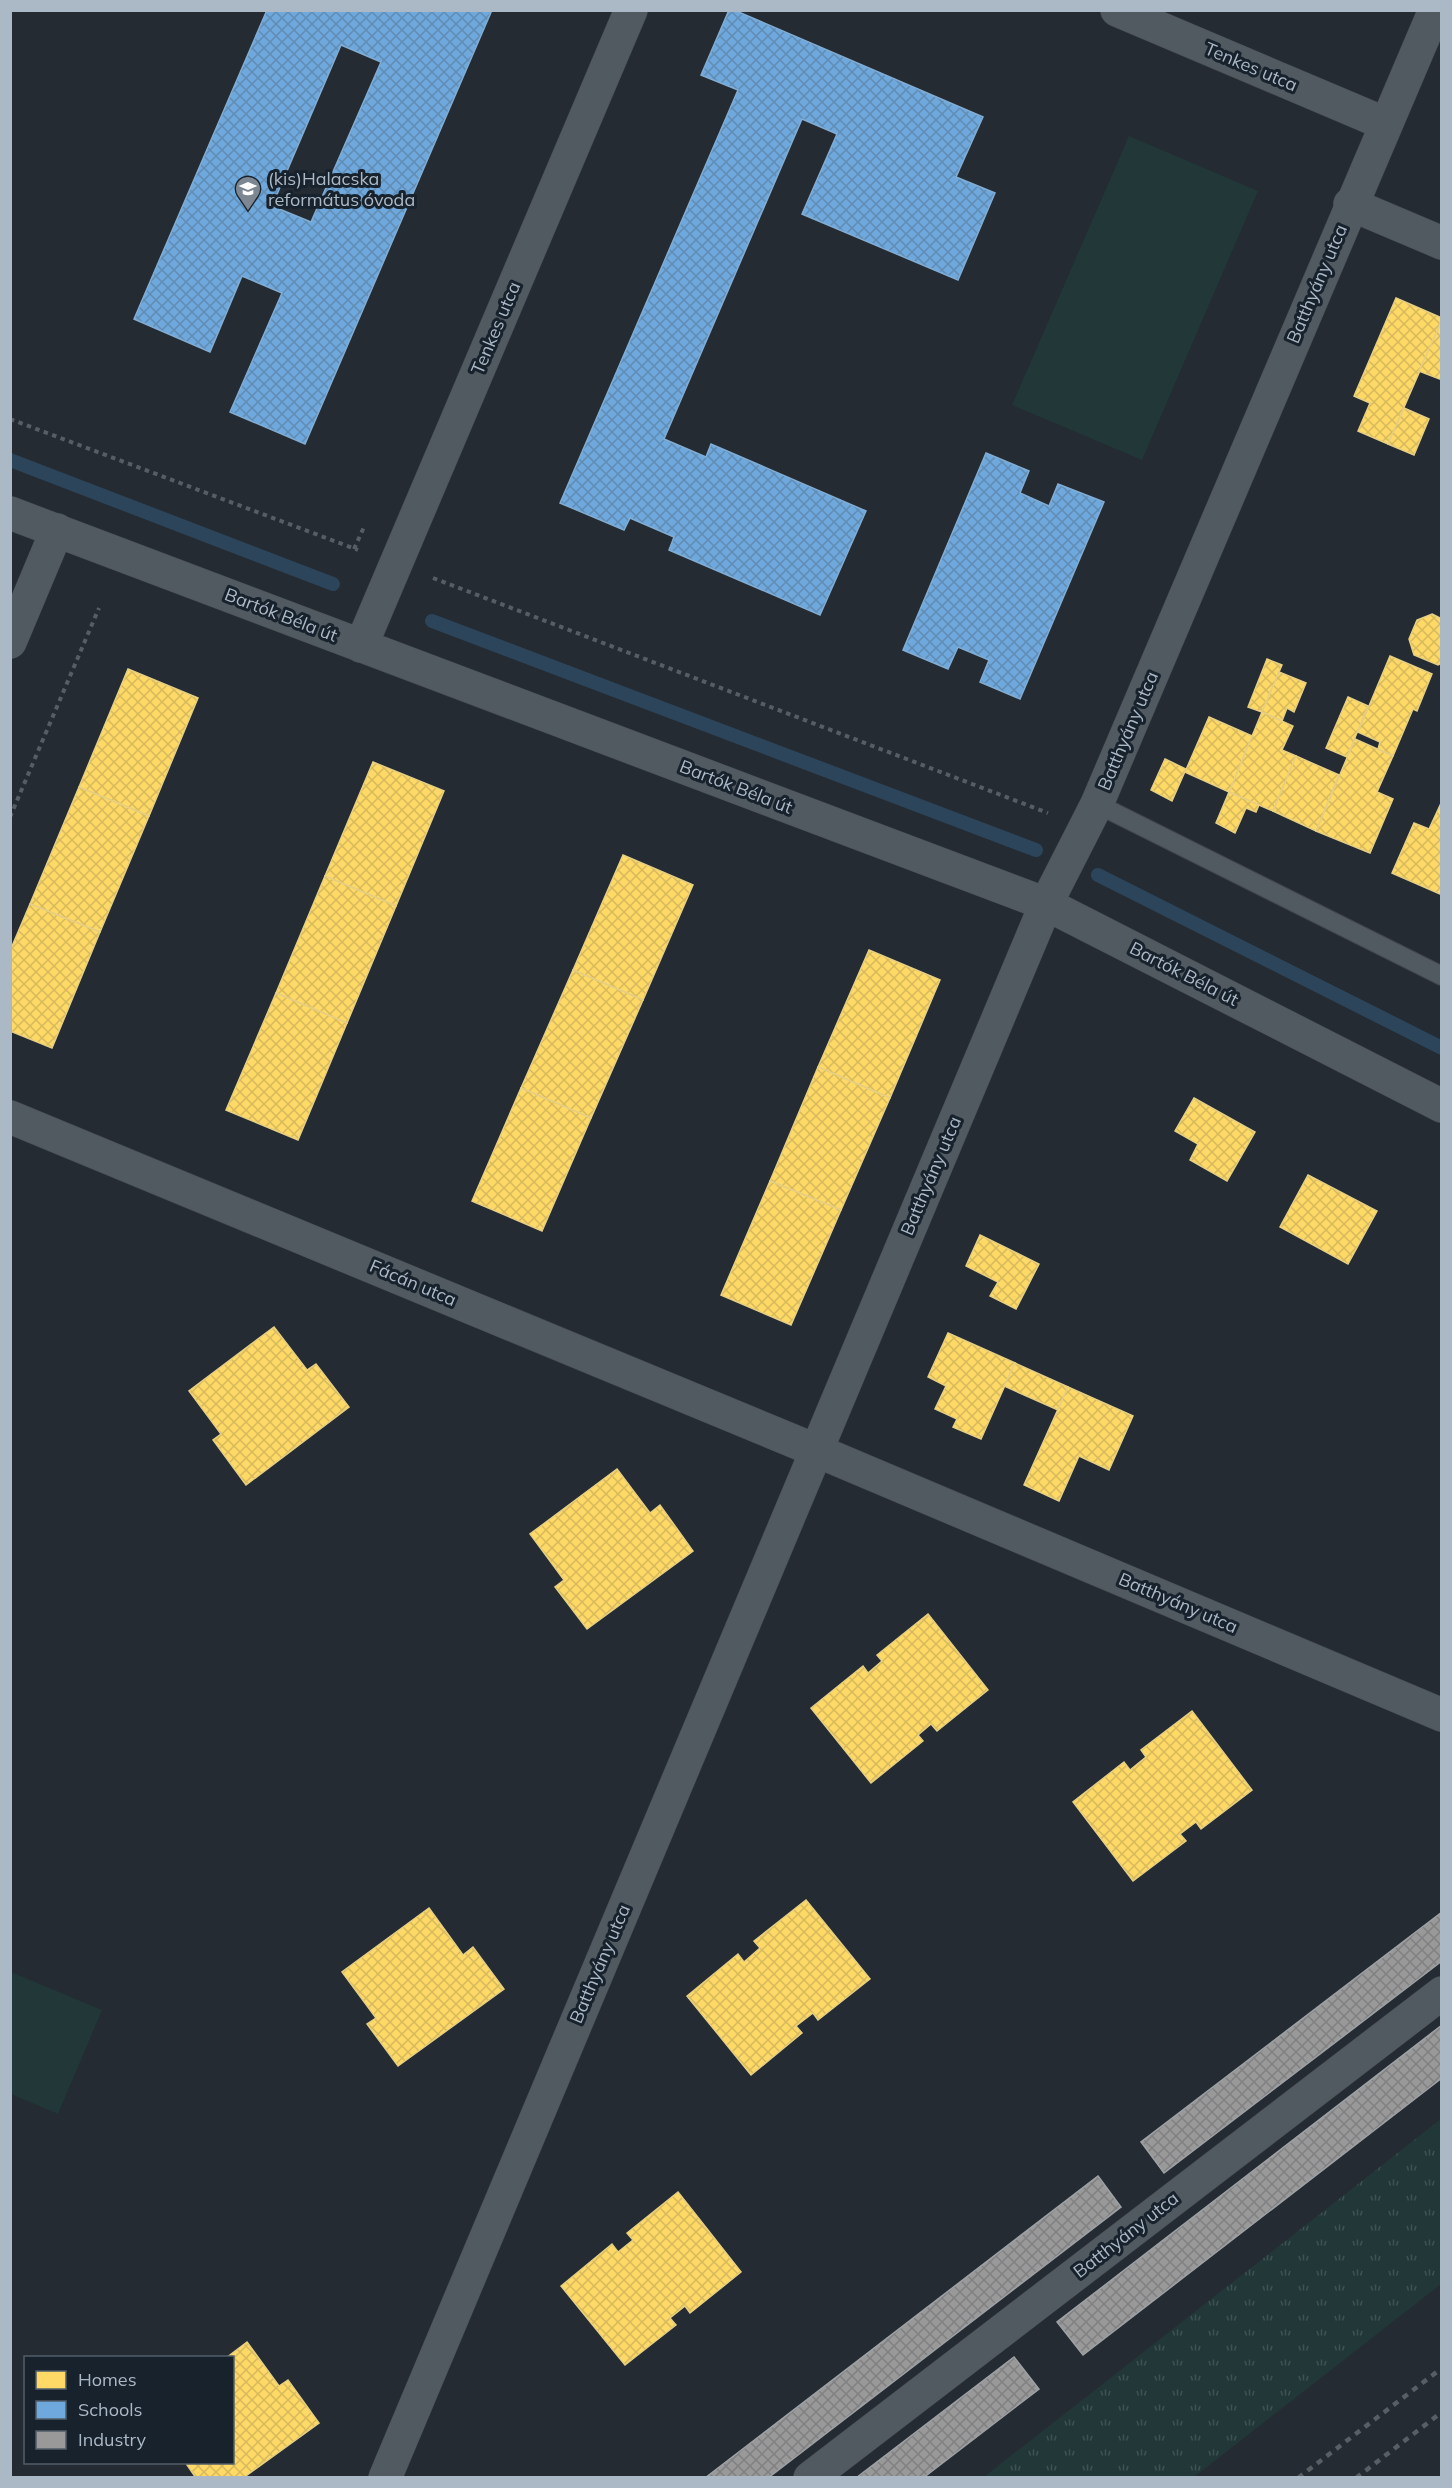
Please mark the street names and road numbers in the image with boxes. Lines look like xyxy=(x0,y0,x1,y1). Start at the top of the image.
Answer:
street label: Tenkes utca xyxy=(1201,37,1301,96)
street label: Batthyány utca xyxy=(1281,221,1352,347)
street label: Tenkes utca xyxy=(466,278,525,378)
street label: Bartók Béla út xyxy=(222,582,341,647)
street label: Batthyány utca xyxy=(1092,668,1163,794)
street label: Bartók Béla út xyxy=(677,754,796,819)
street label: Bartók Béla út xyxy=(1126,936,1242,1011)
street label: Batthyány utca xyxy=(895,1113,966,1239)
street label: Fácán utca xyxy=(366,1254,460,1311)
street label: Batthyány utca xyxy=(1115,1567,1241,1638)
street label: Batthyány utca xyxy=(564,1901,635,2027)
street label: Batthyány utca xyxy=(1069,2186,1183,2283)

